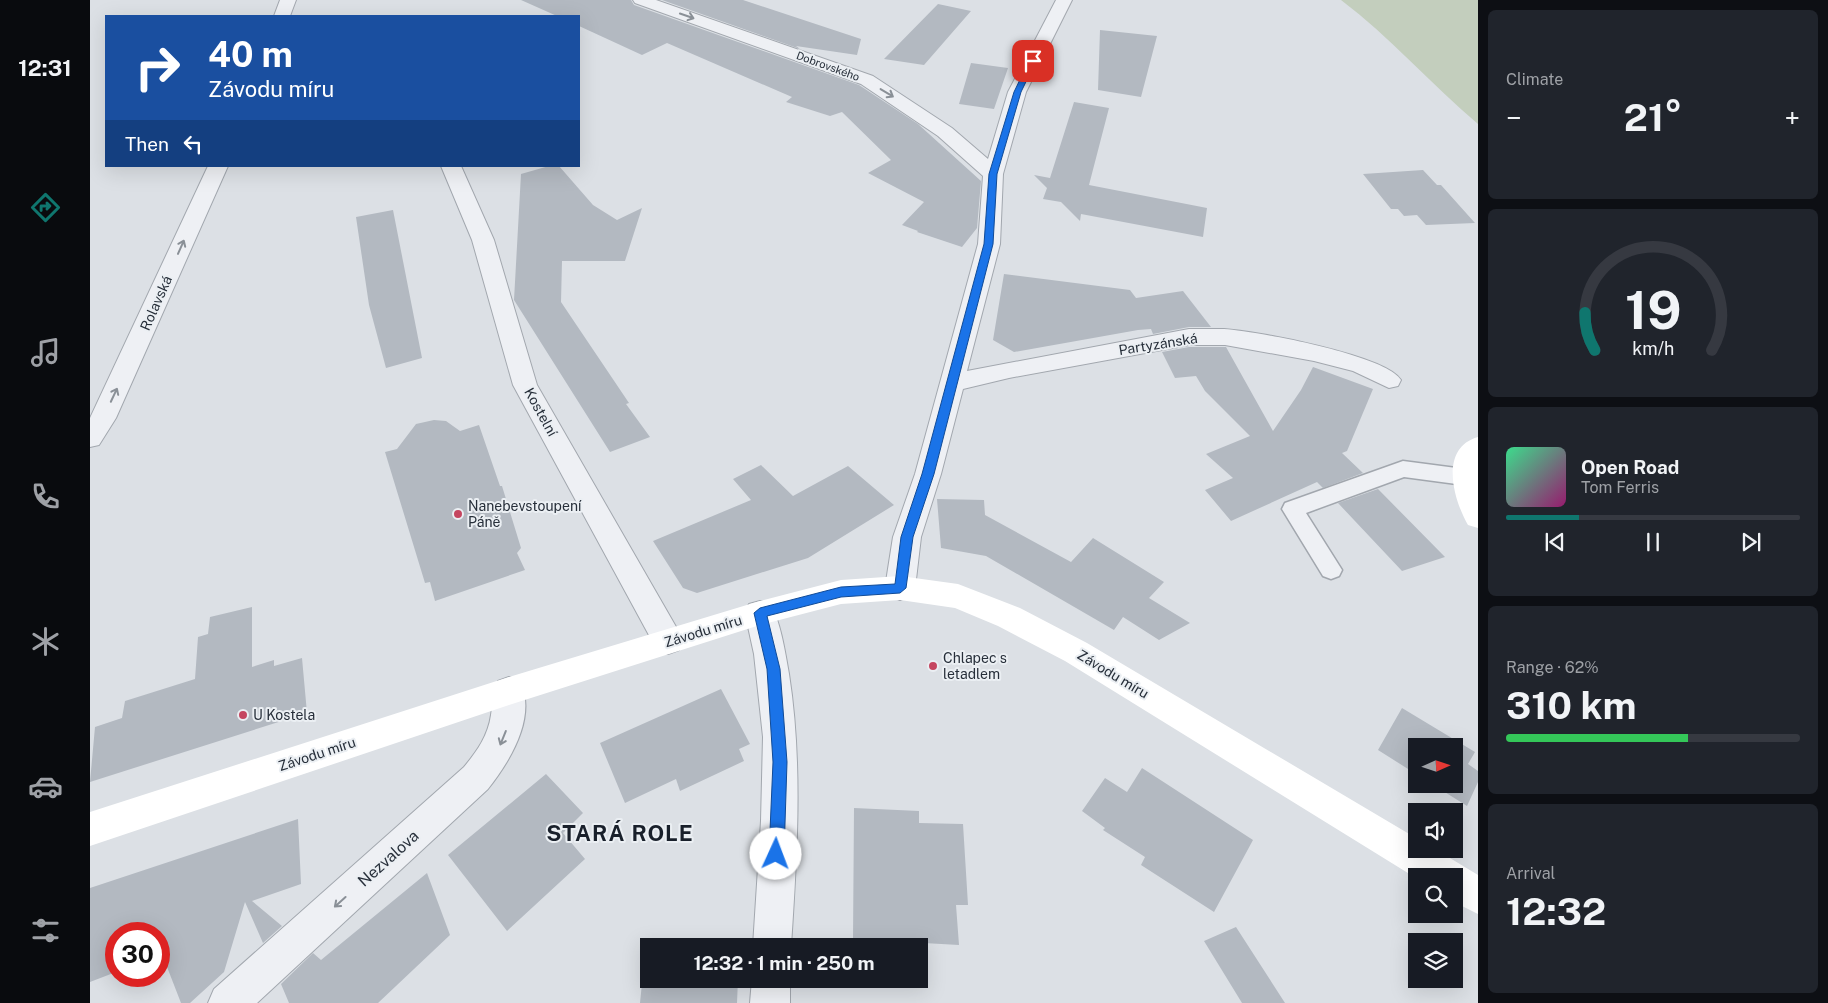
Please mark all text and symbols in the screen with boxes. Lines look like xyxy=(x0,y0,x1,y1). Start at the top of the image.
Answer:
one-way arrow xyxy=(679,12,694,21)
text: 40 m xyxy=(208,34,293,75)
icon: right xyxy=(125,35,190,100)
pin xyxy=(1012,40,1054,82)
icon: arrive xyxy=(1019,47,1047,75)
street label: Dobrovského xyxy=(795,49,861,83)
text: 12:31 xyxy=(18,55,72,81)
text: Climate xyxy=(1506,70,1563,89)
text: Závodu míru xyxy=(208,76,334,102)
one-way arrow xyxy=(880,88,894,98)
text: 21° xyxy=(1624,95,1682,140)
text: − xyxy=(1506,101,1522,134)
text: + xyxy=(1784,101,1800,134)
icon: left xyxy=(179,130,207,158)
text: Then xyxy=(125,133,169,155)
icon: directions xyxy=(28,190,63,225)
one-way arrow xyxy=(177,240,187,255)
street label: Rolavská xyxy=(137,273,175,333)
text: 19 xyxy=(1625,280,1681,341)
street label: Partyzánská xyxy=(1117,330,1199,358)
icon: music xyxy=(28,335,63,370)
text: km/h xyxy=(1632,338,1674,359)
street label: Kostelní xyxy=(521,385,561,439)
one-way arrow xyxy=(110,388,119,403)
text: Open Road xyxy=(1581,456,1679,478)
text: Tom Ferris xyxy=(1581,478,1659,497)
icon: phone xyxy=(28,479,63,514)
place label: Nanebevstoupení Páně xyxy=(468,498,582,530)
marker: Nanebevstoupení Páně xyxy=(452,508,464,520)
icon: previous xyxy=(1541,528,1569,556)
icon: pause xyxy=(1639,528,1667,556)
icon: next xyxy=(1737,528,1765,556)
street label: Závodu míru xyxy=(662,612,744,650)
icon: climate xyxy=(28,624,63,659)
street label: Závodu míru xyxy=(1074,646,1152,702)
place label: Chlapec s letadlem xyxy=(943,650,1007,682)
text: Range · 62% xyxy=(1506,658,1599,677)
marker: Chlapec s letadlem xyxy=(927,660,939,672)
text: 310 km xyxy=(1506,683,1637,728)
place label: U Kostela xyxy=(253,707,315,723)
marker: U Kostela xyxy=(237,709,249,721)
one-way arrow xyxy=(498,730,507,746)
street label: Závodu míru xyxy=(276,734,358,774)
north arrow xyxy=(1408,738,1462,792)
map controls xyxy=(1408,738,1463,988)
icon: car xyxy=(28,769,63,804)
button: sound xyxy=(1408,803,1463,858)
district label: STARÁ ROLE xyxy=(546,820,694,846)
street label: Nezvalova xyxy=(354,826,423,891)
position arrow xyxy=(749,827,801,879)
text: Arrival xyxy=(1506,864,1555,883)
button: search xyxy=(1408,868,1463,923)
text: 12:32 xyxy=(1506,889,1606,934)
one-way arrow xyxy=(333,896,346,908)
icon: filters xyxy=(28,913,63,948)
speed limit sign: 30 xyxy=(105,922,170,987)
button: layers xyxy=(1408,933,1463,988)
text: 12:32 · 1 min · 250 m xyxy=(693,952,875,974)

